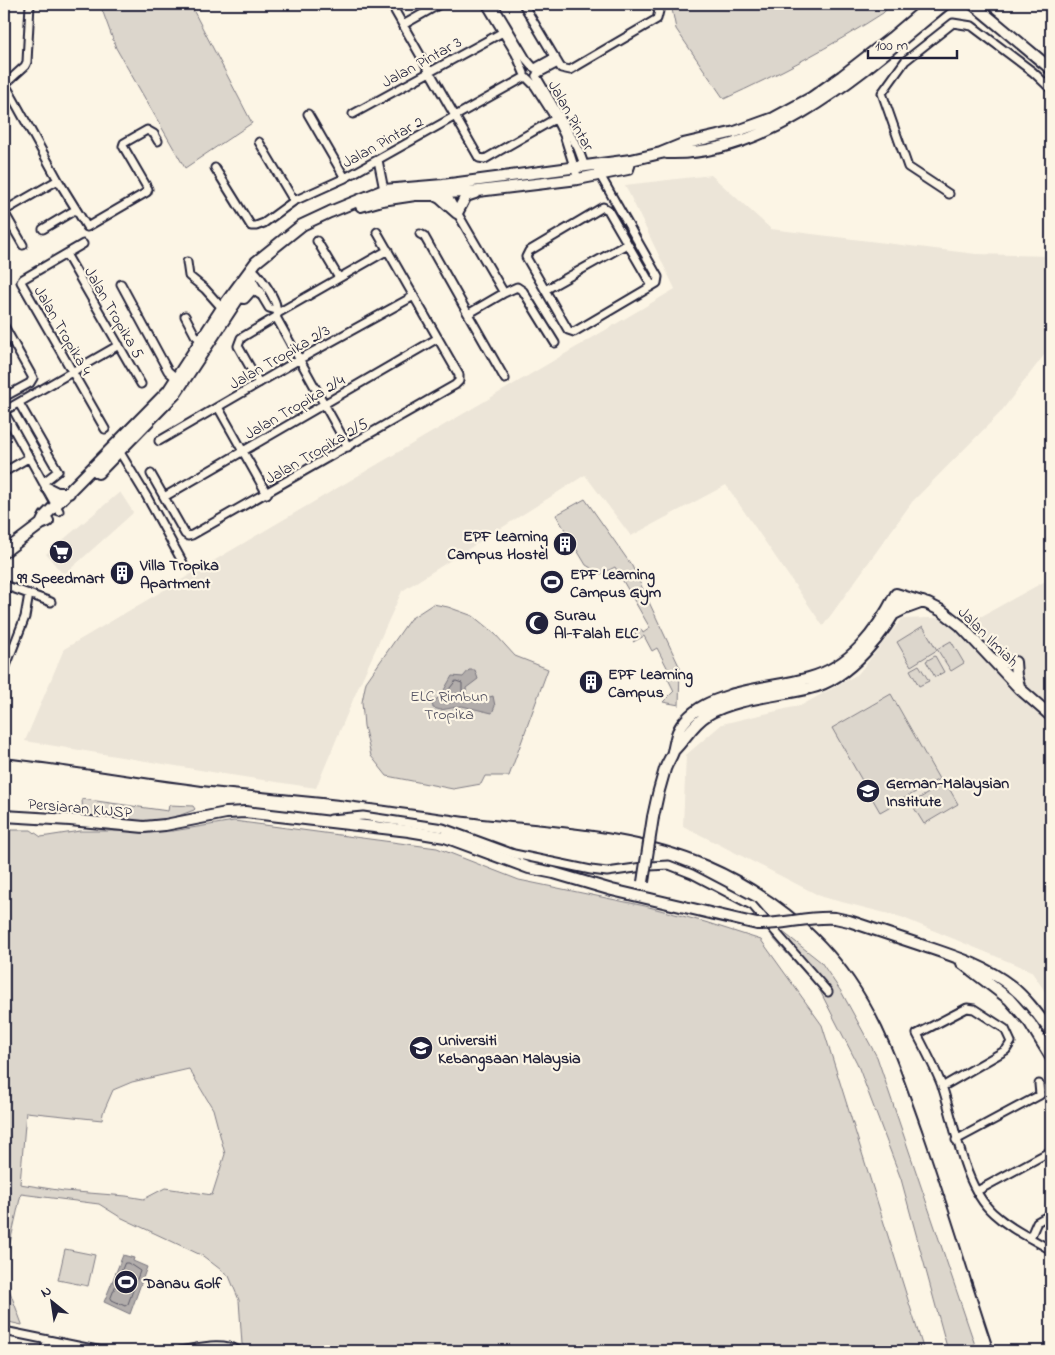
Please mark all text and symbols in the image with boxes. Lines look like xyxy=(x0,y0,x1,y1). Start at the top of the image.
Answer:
scale bar xyxy=(868,28,956,60)
street label: Jalan Pintar 3 xyxy=(378,31,466,95)
text: 100 m xyxy=(875,35,908,57)
street label: Jalan Pintar xyxy=(541,76,600,156)
street label: Jalan Pintar 2 xyxy=(338,110,428,175)
street label: Jalan Tropika 5 xyxy=(77,263,149,363)
street label: Jalan Tropika 4 xyxy=(27,282,98,381)
street label: Jalan Tropika 2/3 xyxy=(225,319,335,396)
street label: Jalan Tropika 2/4 xyxy=(240,369,350,446)
street label: Jalan Tropika 2/5 xyxy=(261,412,373,491)
place label: EPF Learning Campus Hostel xyxy=(447,525,548,567)
building icon: EPF Learning Campus Hostel xyxy=(552,531,578,557)
supermarket icon: 99 Speedmart xyxy=(48,539,74,565)
place label: Villa Tropika Apartment xyxy=(139,554,219,596)
building icon: Villa Tropika Apartment xyxy=(109,560,135,586)
place label: EPF Learning Campus Gym xyxy=(570,563,662,606)
place label: 99 Speedmart xyxy=(16,567,105,591)
sports icon: EPF Learning Campus Gym xyxy=(539,569,565,595)
street label: Jalan Ilmiah xyxy=(952,601,1024,673)
place label: Surau Al-Falah ELC xyxy=(554,604,639,646)
mosque icon: Surau Al-Falah ELC xyxy=(524,610,550,636)
place label: EPF Learning Campus xyxy=(608,663,693,705)
building icon: EPF Learning Campus xyxy=(578,669,604,695)
park label: ELC Rimbun Tropika xyxy=(410,685,488,727)
place label: German-Malaysian Institute xyxy=(886,772,1009,814)
school or university icon: German-Malaysian Institute xyxy=(855,778,881,804)
street label: Persiaran KWSP xyxy=(27,792,134,826)
place label: Universiti Kebangsaan Malaysia xyxy=(438,1029,581,1072)
school or university icon: Universiti Kebangsaan Malaysia xyxy=(408,1035,434,1061)
sports icon: Danau Golf xyxy=(113,1269,139,1295)
place label: Danau Golf xyxy=(143,1272,223,1296)
north arrow xyxy=(28,1278,78,1328)
text: N xyxy=(37,1281,56,1303)

